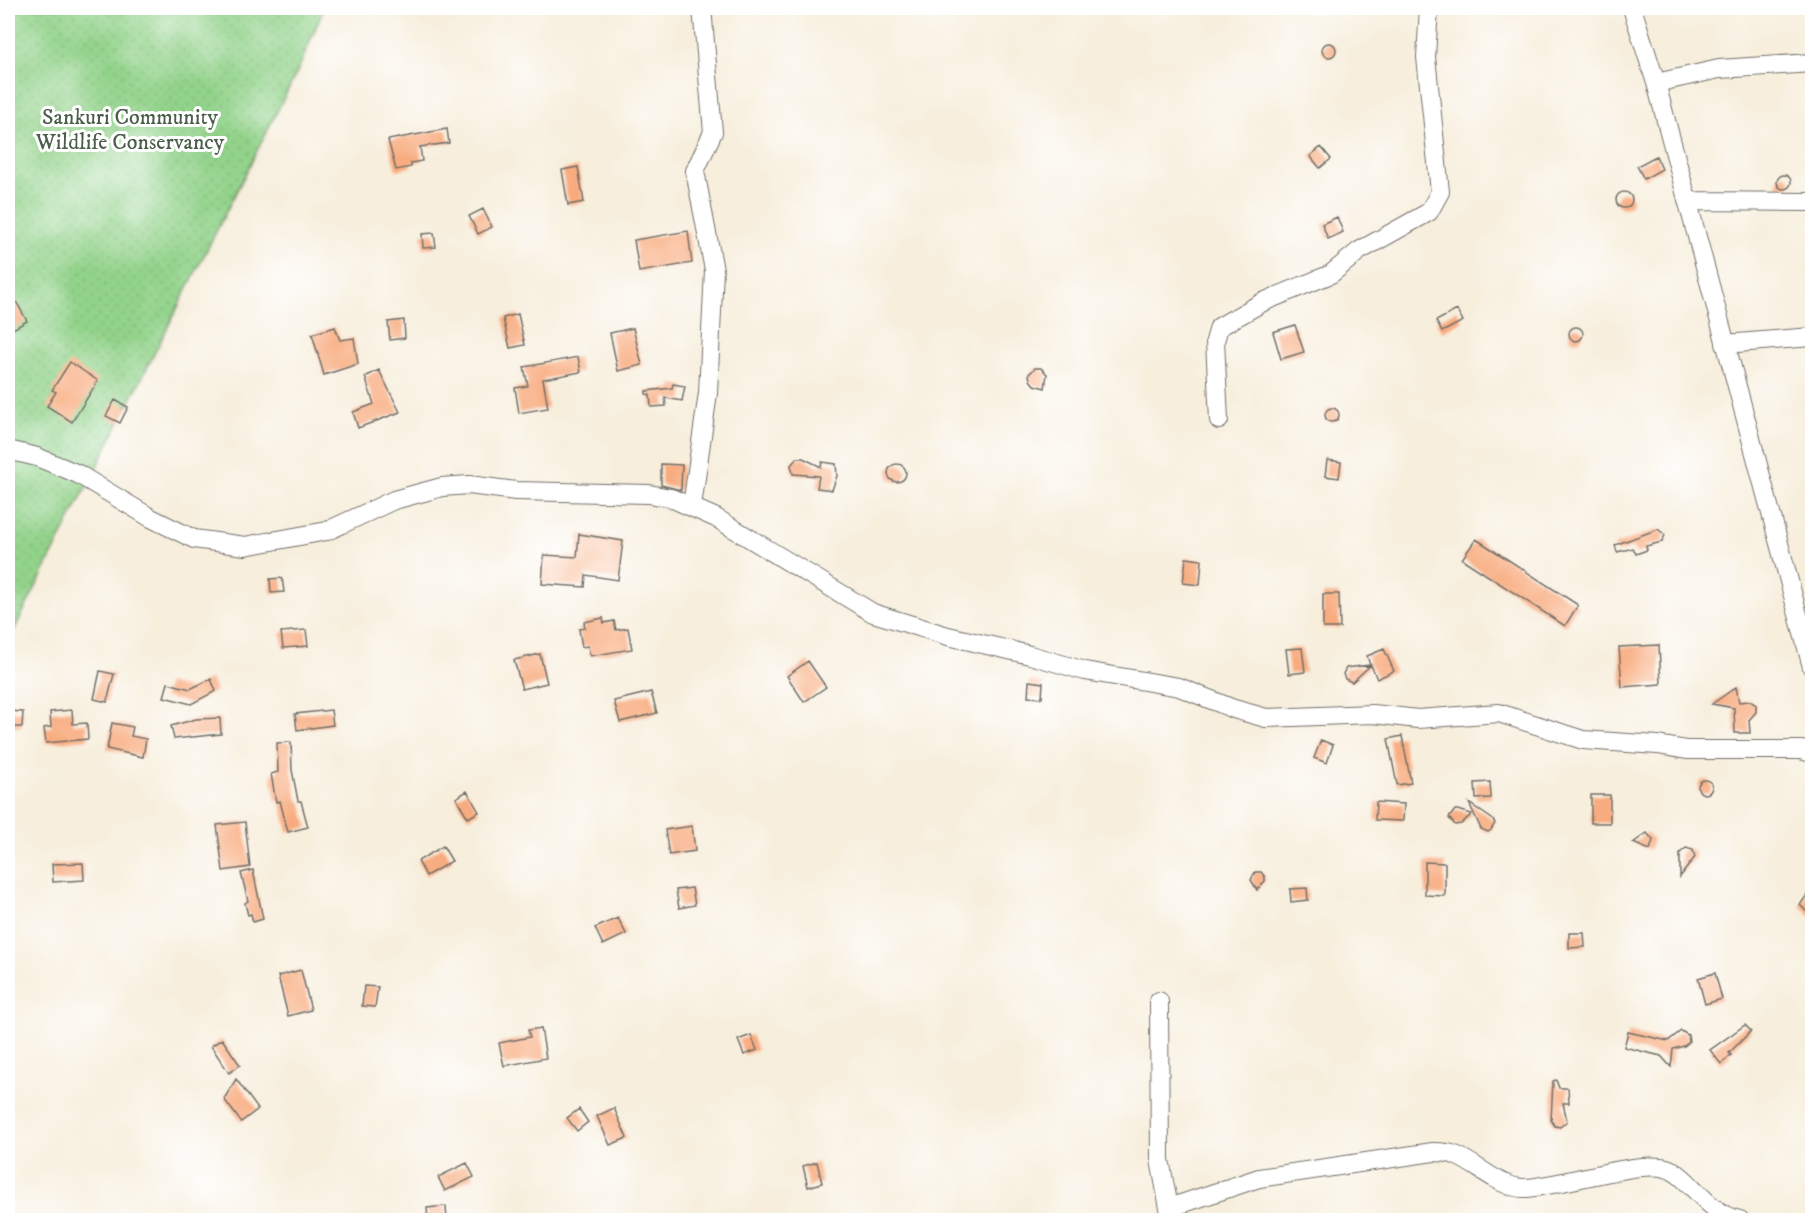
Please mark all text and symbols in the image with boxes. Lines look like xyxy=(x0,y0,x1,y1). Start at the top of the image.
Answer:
park label: Sankuri Community Wildlife Conservancy xyxy=(35,104,225,156)

